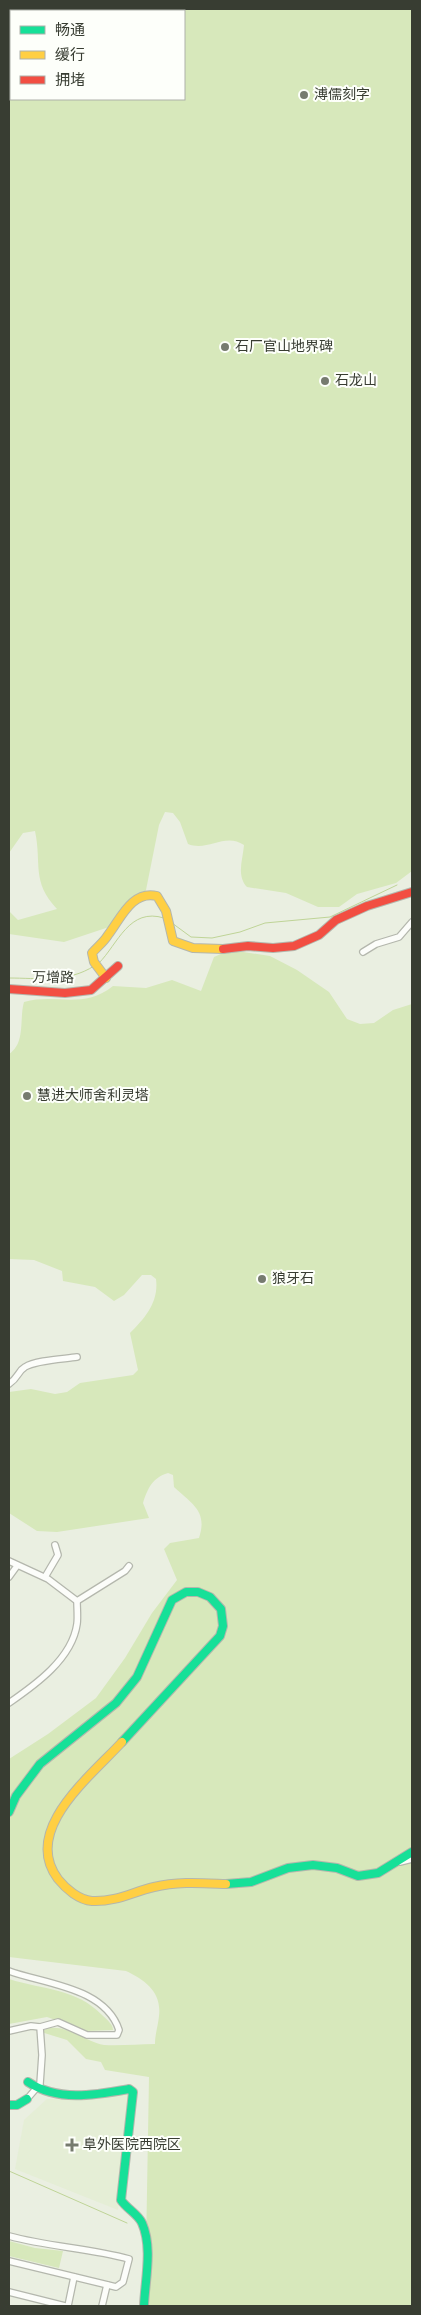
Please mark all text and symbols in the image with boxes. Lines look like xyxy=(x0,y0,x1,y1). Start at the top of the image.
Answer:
legend xyxy=(10,10,185,100)
text: 畅通 xyxy=(55,22,85,38)
text: 缓行 xyxy=(55,47,85,63)
text: 拥堵 xyxy=(55,72,85,88)
place label: 溥儒刻字 xyxy=(314,86,370,102)
marker: 溥儒刻字 xyxy=(298,89,310,101)
place label: 石厂官山地界碑 xyxy=(235,339,333,354)
marker: 石厂官山地界碑 xyxy=(219,341,231,353)
place label: 石龙山 xyxy=(335,372,377,388)
marker: 石龙山 xyxy=(319,375,331,387)
street label: 万增路 xyxy=(32,969,74,985)
place label: 慧进大师舍利灵塔 xyxy=(37,1088,149,1103)
marker: 慧进大师舍利灵塔 xyxy=(21,1090,33,1102)
place label: 狼牙石 xyxy=(272,1271,314,1286)
marker: 狼牙石 xyxy=(256,1273,268,1285)
place label: 阜外医院西院区 xyxy=(83,2136,181,2152)
marker: 阜外医院西院区 xyxy=(65,2138,79,2152)

